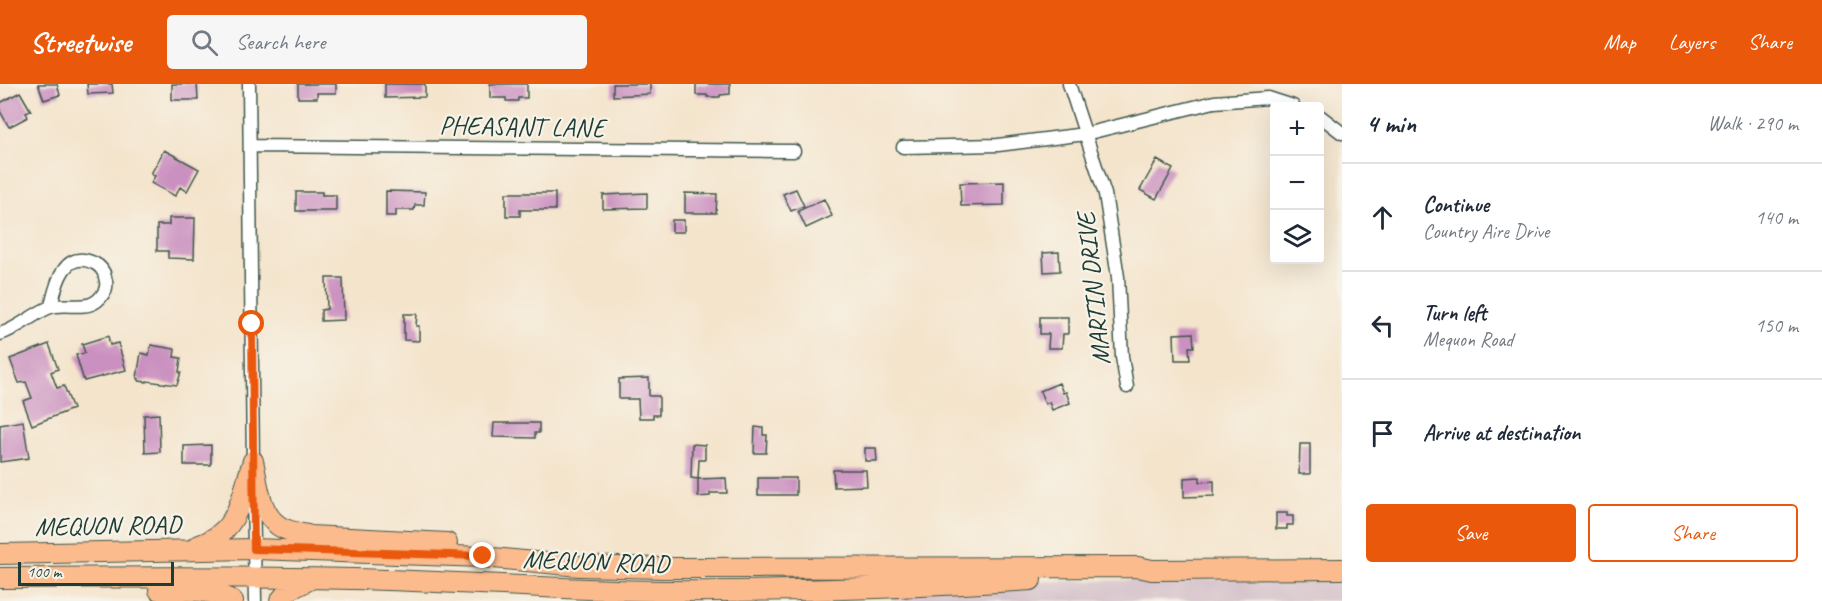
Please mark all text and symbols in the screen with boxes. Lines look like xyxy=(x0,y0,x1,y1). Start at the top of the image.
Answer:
search box xyxy=(167,15,587,69)
text: Streetwise xyxy=(30,25,131,60)
icon: search xyxy=(188,26,221,59)
text: Search here xyxy=(236,28,325,56)
text: Map xyxy=(1603,29,1636,55)
text: Layers xyxy=(1669,29,1715,55)
text: Share xyxy=(1748,29,1792,55)
map controls xyxy=(1270,102,1324,264)
button: + xyxy=(1270,102,1324,156)
text: 4 min xyxy=(1366,107,1416,140)
street label: PHEASANT LANE xyxy=(439,109,609,145)
text: Walk · 290 m xyxy=(1708,111,1798,136)
button: − xyxy=(1270,156,1324,210)
text: Continue xyxy=(1423,191,1489,219)
icon: ahead xyxy=(1366,201,1399,234)
text: 140 m xyxy=(1755,205,1798,230)
street label: MARTIN DRIVE xyxy=(1069,208,1118,367)
button: layers xyxy=(1270,210,1324,264)
text: Country Aire Drive xyxy=(1423,219,1549,244)
text: Turn left xyxy=(1423,299,1487,327)
icon: left xyxy=(1366,309,1399,342)
route start xyxy=(238,310,264,336)
text: 150 m xyxy=(1755,313,1798,338)
text: Mequon Road xyxy=(1423,327,1513,352)
icon: arrive xyxy=(1366,417,1399,450)
text: Arrive at destination xyxy=(1423,419,1580,447)
button: Save xyxy=(1366,504,1576,562)
button: Share xyxy=(1588,504,1798,562)
street label: MEQUON ROAD xyxy=(35,508,183,543)
route end xyxy=(469,542,495,568)
street label: MEQUON ROAD xyxy=(522,542,672,581)
scale bar xyxy=(18,559,174,586)
text: 100 m xyxy=(27,562,61,582)

